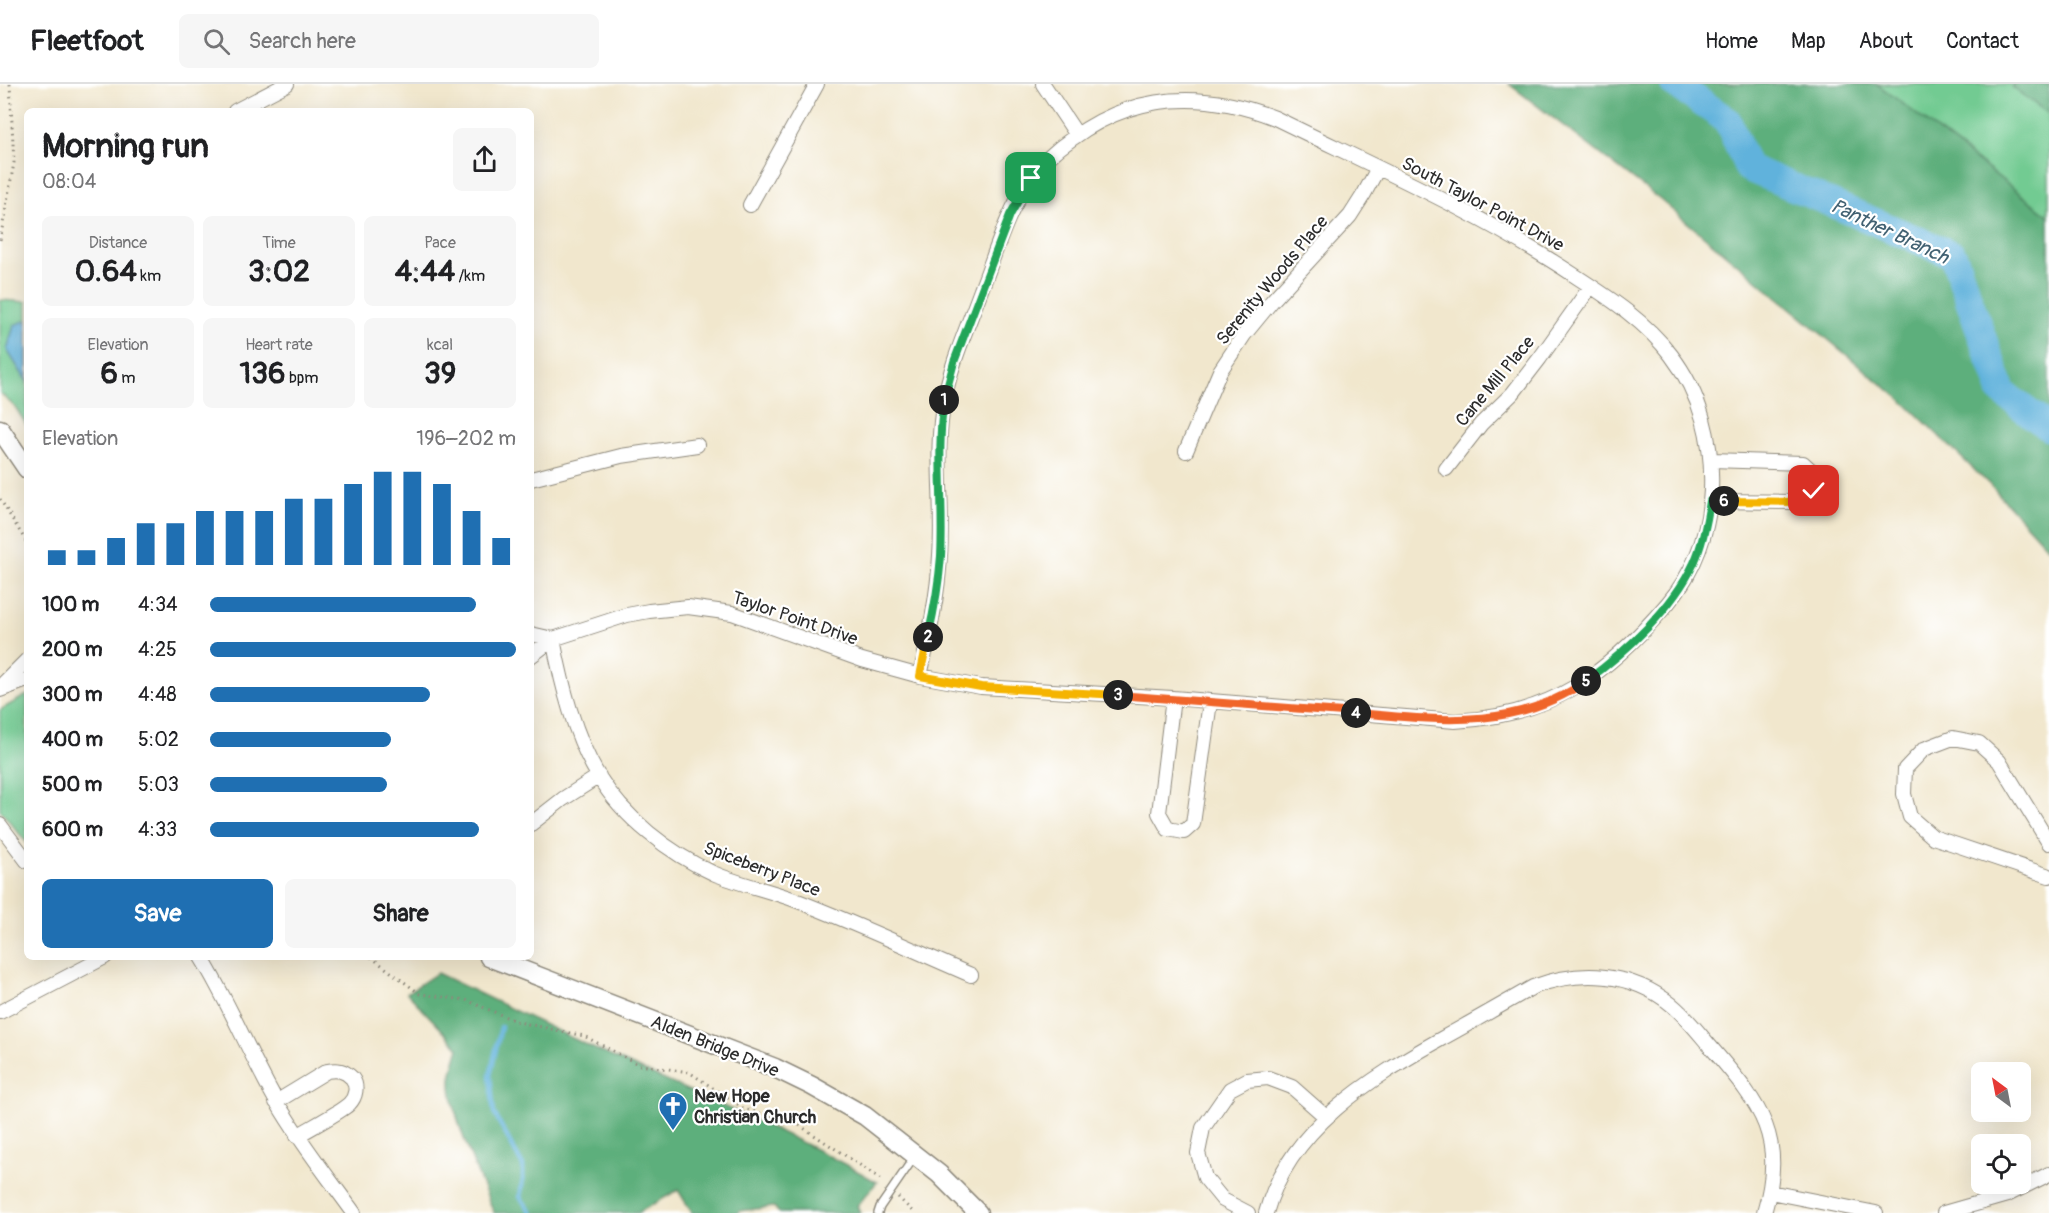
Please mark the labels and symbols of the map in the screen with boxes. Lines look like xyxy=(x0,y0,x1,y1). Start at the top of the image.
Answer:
pin xyxy=(1005,152,1056,203)
street label: South Taylor Point Drive xyxy=(1398,152,1568,257)
water label: Panther Branch xyxy=(1827,193,1954,270)
street label: Serenity Woods Place xyxy=(1211,211,1333,350)
street label: Cane Mill Place xyxy=(1451,331,1540,431)
pin: 1 xyxy=(929,385,959,415)
pin xyxy=(1788,465,1839,516)
pin: 6 xyxy=(1709,486,1739,516)
street label: Taylor Point Drive xyxy=(729,586,861,651)
pin: 2 xyxy=(913,622,943,652)
pin: 5 xyxy=(1571,666,1601,696)
pin: 3 xyxy=(1103,680,1133,710)
pin: 4 xyxy=(1341,698,1371,728)
street label: Spiceberry Place xyxy=(700,837,823,902)
street label: Alden Bridge Drive xyxy=(647,1010,782,1083)
north arrow xyxy=(1971,1062,2031,1122)
place label: New Hope Christian Church xyxy=(694,1085,817,1129)
church icon: New Hope Christian Church xyxy=(657,1090,689,1132)

